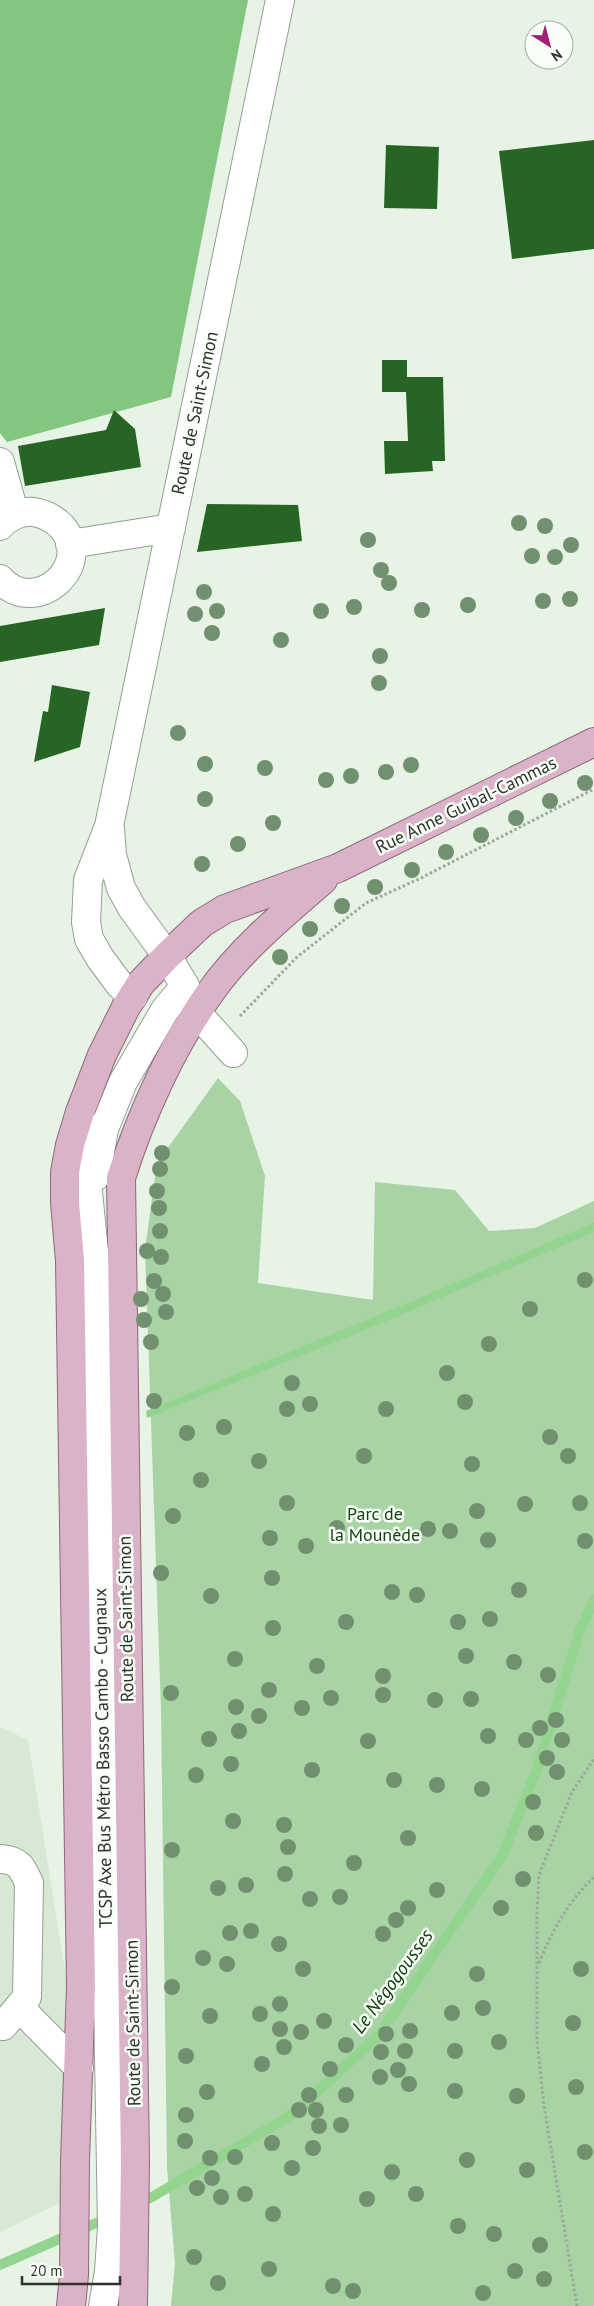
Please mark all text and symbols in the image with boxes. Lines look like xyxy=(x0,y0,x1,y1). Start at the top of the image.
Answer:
north arrow xyxy=(524,20,574,70)
text: N xyxy=(548,46,566,66)
street label: Route de Saint-Simon xyxy=(166,329,223,497)
street label: Rue Anne Guibal-Cammas xyxy=(372,751,560,858)
park label: Parc de la Mounède xyxy=(330,1502,420,1546)
street label: Route de Saint-Simon xyxy=(113,1536,138,1702)
street label: TCSP Axe Bus Métro Basso Cambo - Cugnaux xyxy=(88,1588,117,1928)
water label: Le Négogousses xyxy=(346,1924,438,2038)
street label: Route de Saint-Simon xyxy=(120,1940,145,2106)
scale bar xyxy=(22,2254,120,2286)
text: 20 m xyxy=(30,2261,63,2280)

